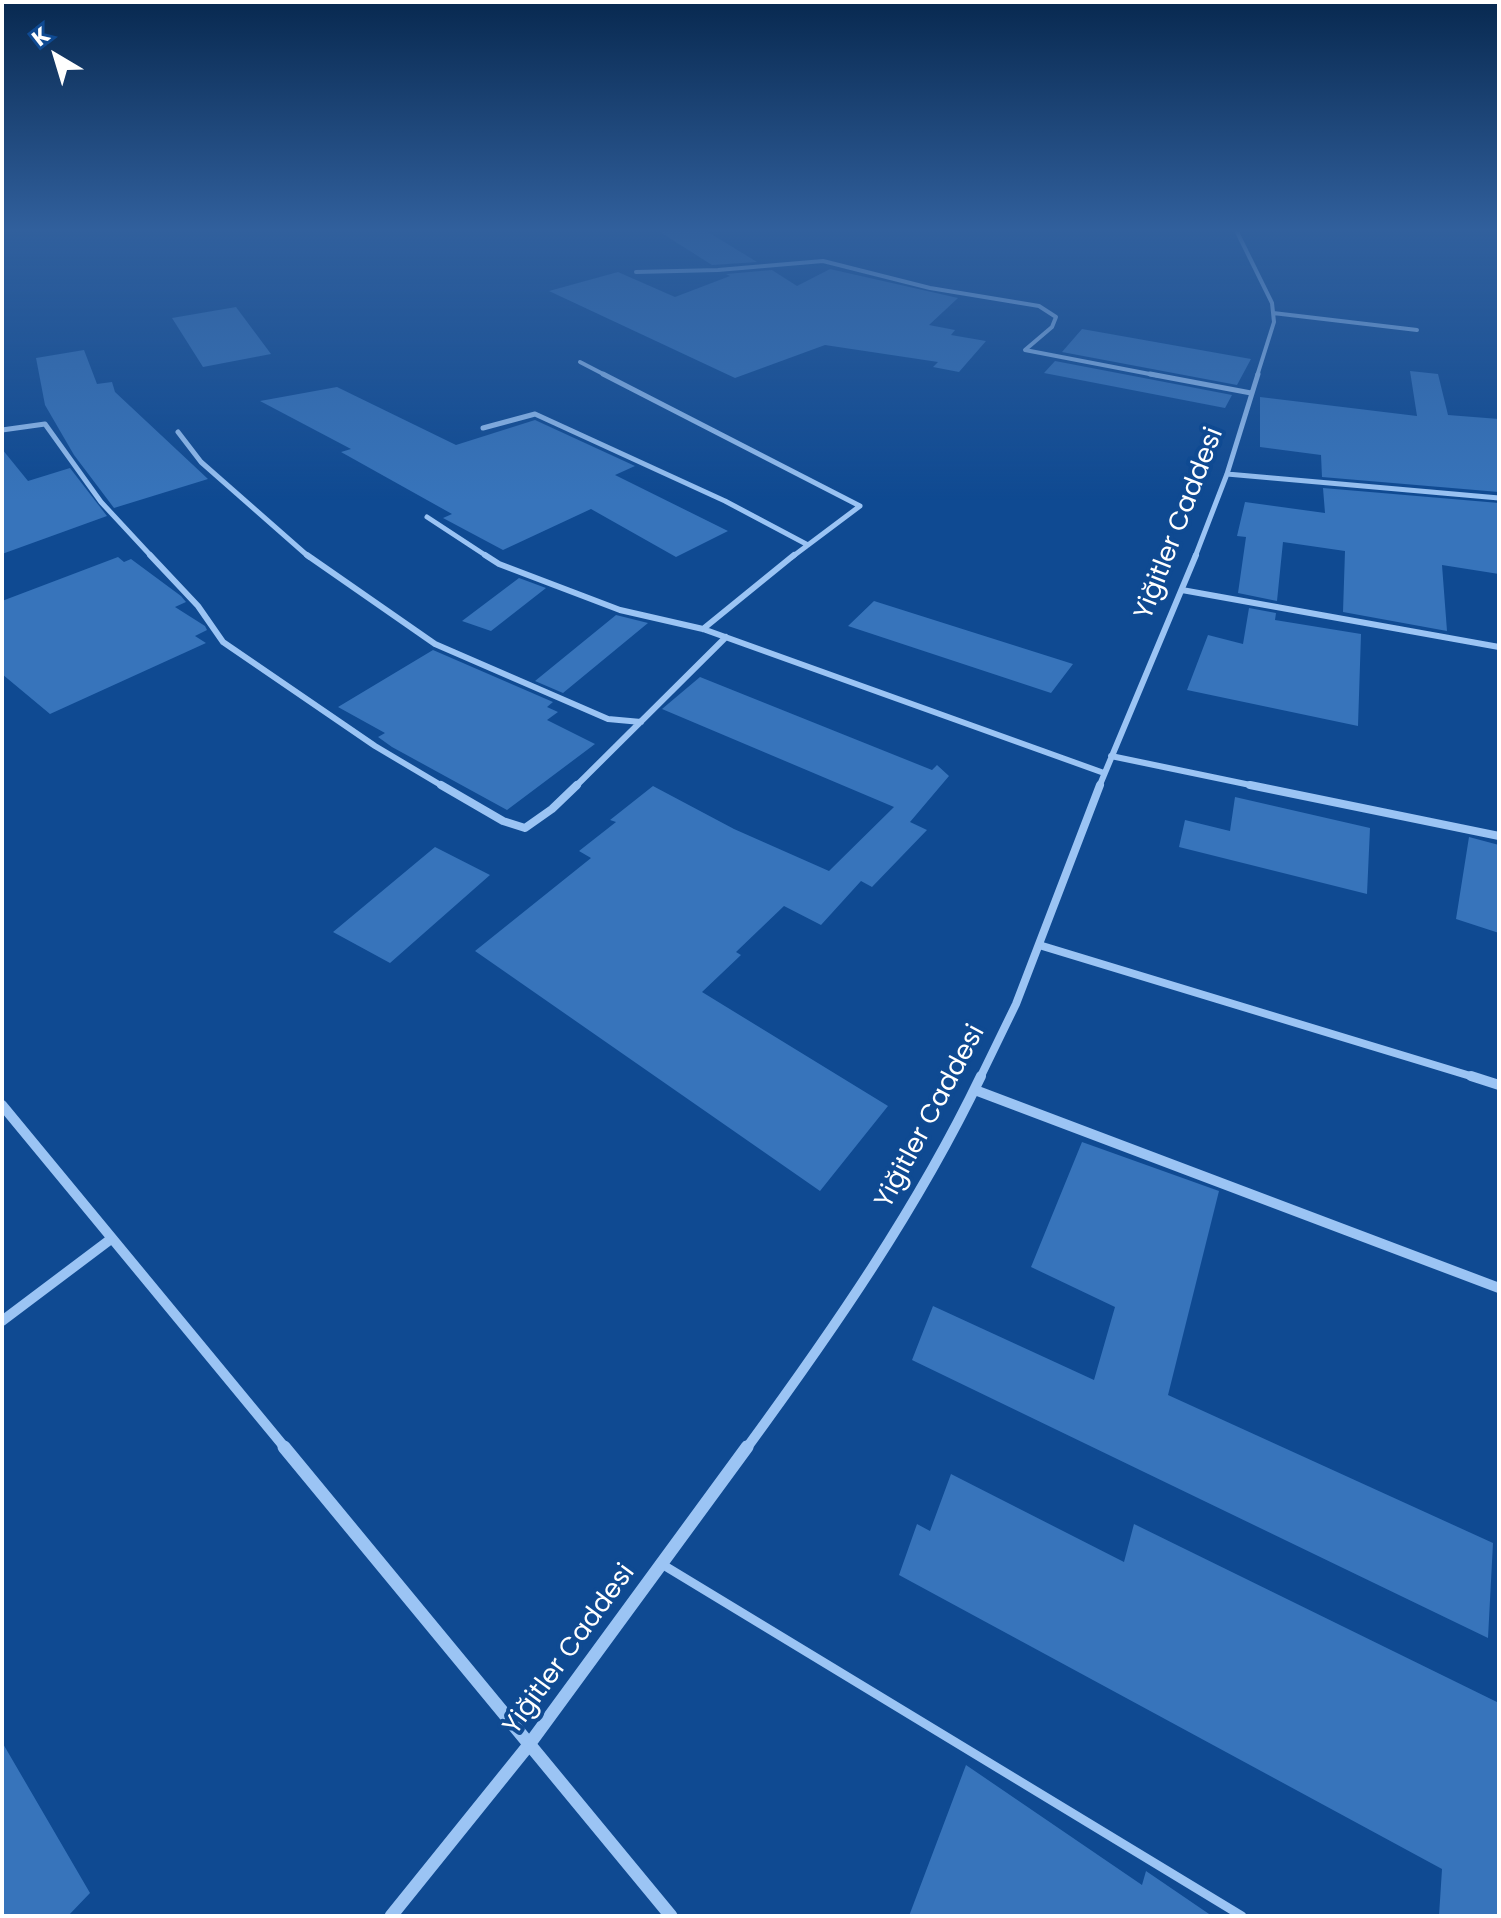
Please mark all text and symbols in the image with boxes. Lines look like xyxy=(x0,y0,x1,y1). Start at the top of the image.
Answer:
north arrow xyxy=(16,16,96,96)
text: K xyxy=(25,20,57,54)
street label: Yiğitler Caddesi xyxy=(1129,424,1231,624)
street label: Yiğitler Caddesi xyxy=(870,1020,992,1214)
street label: Yiğitler Caddesi xyxy=(498,1559,642,1741)

